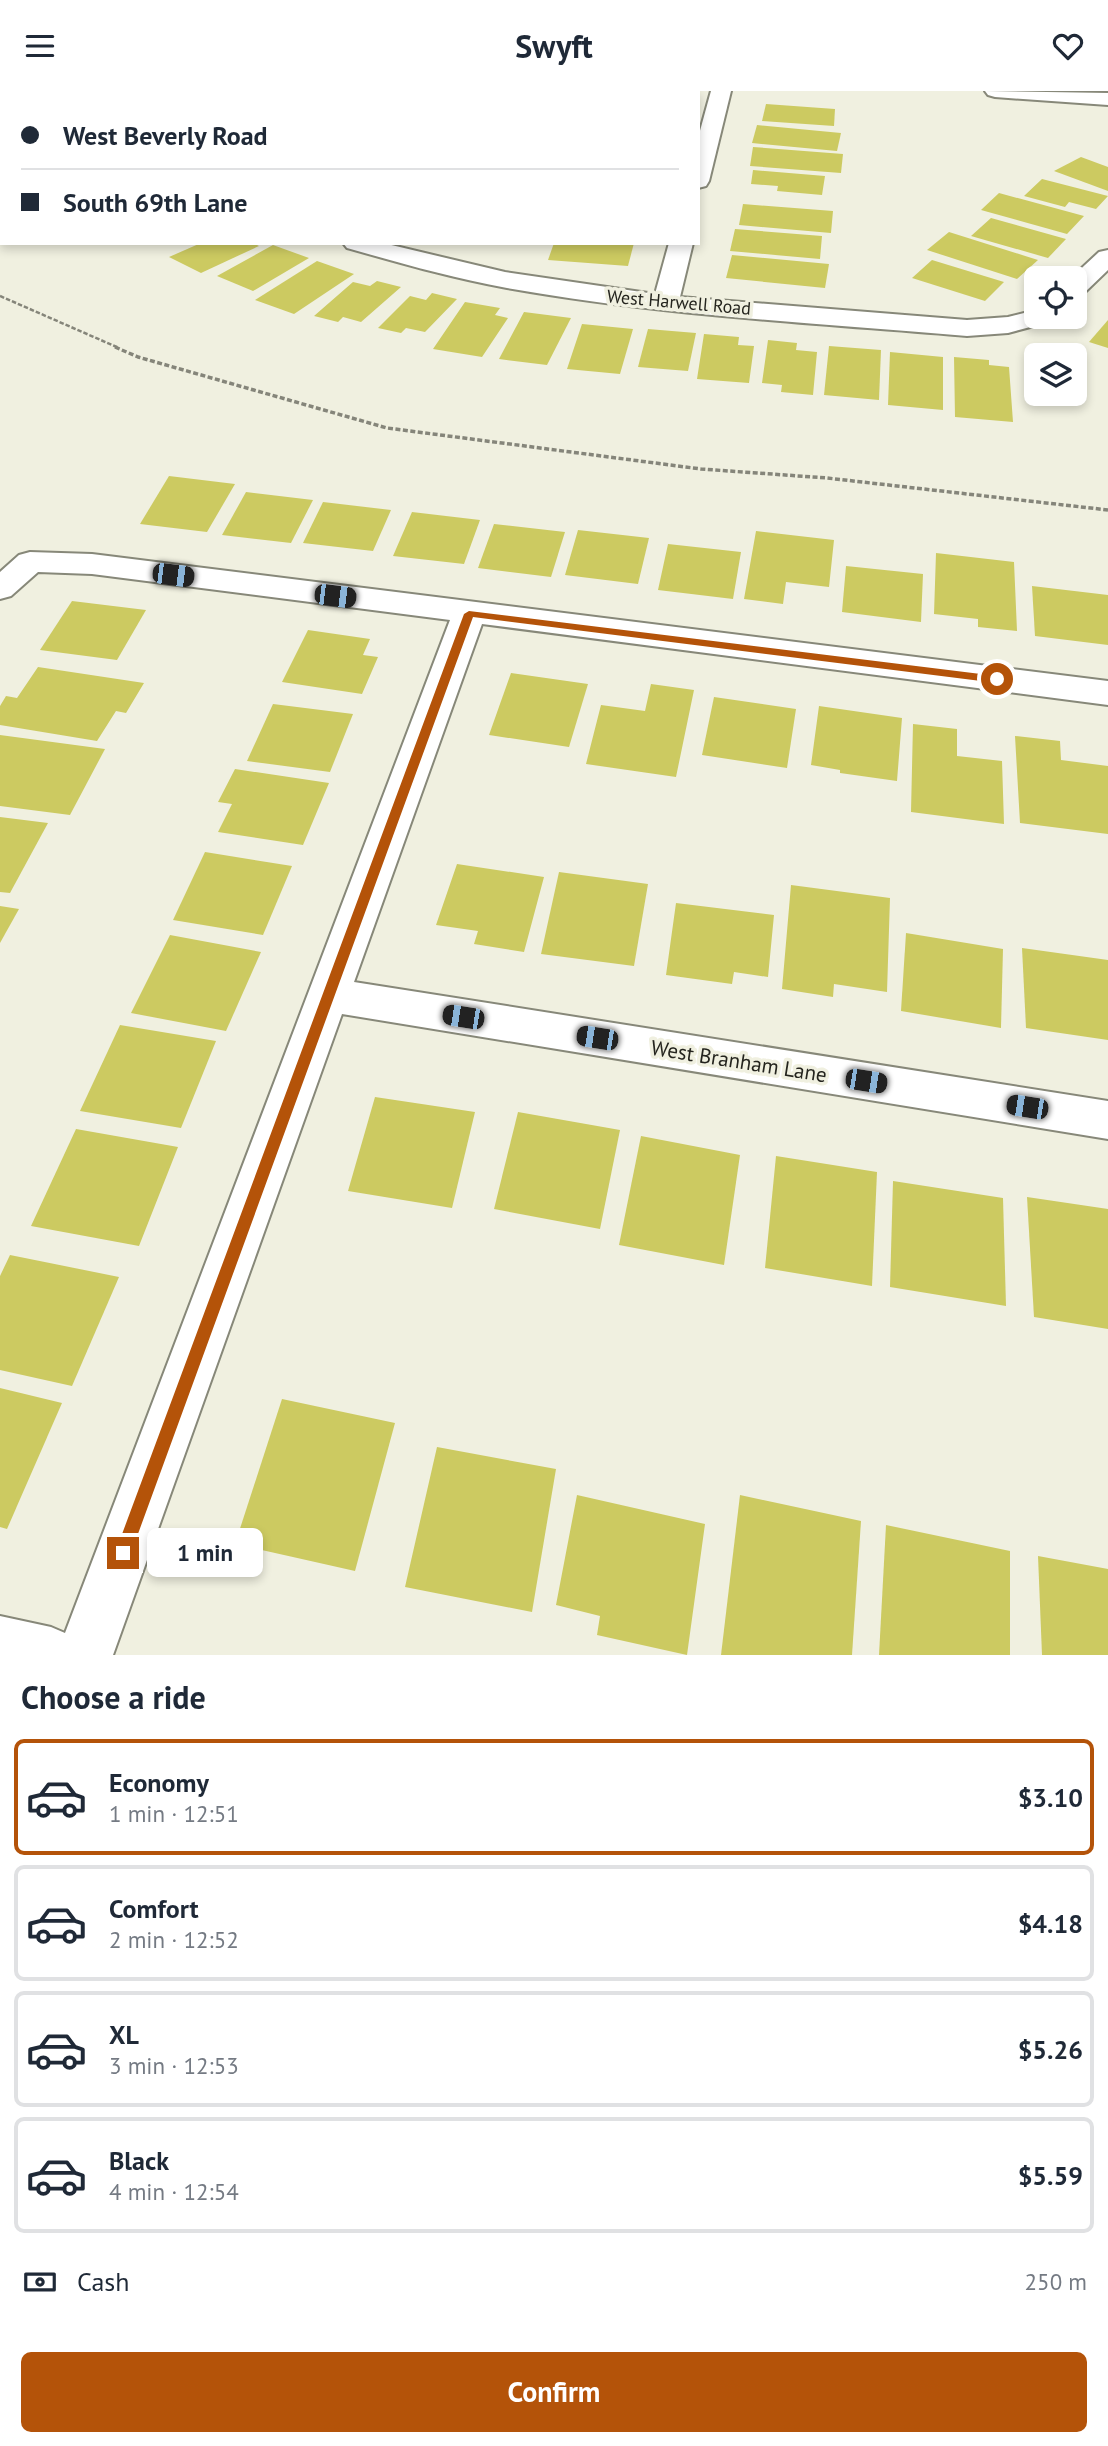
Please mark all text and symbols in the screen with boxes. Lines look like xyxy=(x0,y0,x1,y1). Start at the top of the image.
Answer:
text: Swyft xyxy=(515,25,593,67)
icon: menu xyxy=(21,27,59,65)
icon: heart xyxy=(1049,27,1087,65)
text: West Beverly Road xyxy=(63,119,268,152)
text: South 69th Lane xyxy=(63,186,248,219)
map controls xyxy=(1024,266,1087,406)
button: locate xyxy=(1024,266,1087,329)
street label: West Harwell Road xyxy=(606,284,752,320)
button: layers xyxy=(1024,343,1087,406)
car xyxy=(151,562,196,588)
car xyxy=(313,583,358,609)
route start xyxy=(981,663,1013,695)
car xyxy=(441,1003,486,1031)
car xyxy=(575,1024,620,1052)
street label: West Branham Lane xyxy=(649,1034,829,1088)
car xyxy=(844,1067,889,1095)
car xyxy=(1005,1093,1050,1121)
callout: 1 min xyxy=(148,1529,263,1577)
route end xyxy=(107,1537,139,1569)
text: 1 min xyxy=(177,1538,233,1567)
text: Choose a ride xyxy=(21,1676,206,1718)
icon: car xyxy=(25,1766,88,1829)
text: Economy xyxy=(109,1766,209,1799)
text: $3.10 xyxy=(1018,1781,1083,1814)
text: 1 min · 12:51 xyxy=(109,1799,239,1828)
icon: car xyxy=(25,1892,88,1955)
text: Comfort xyxy=(109,1892,199,1925)
text: $4.18 xyxy=(1018,1907,1083,1940)
text: 2 min · 12:52 xyxy=(109,1925,239,1954)
icon: car xyxy=(25,2018,88,2081)
text: XL xyxy=(109,2018,139,2051)
text: $5.26 xyxy=(1018,2033,1083,2066)
text: 3 min · 12:53 xyxy=(109,2051,239,2080)
icon: car xyxy=(25,2144,88,2207)
text: Black xyxy=(109,2144,169,2177)
text: $5.59 xyxy=(1018,2159,1083,2192)
text: 4 min · 12:54 xyxy=(109,2177,239,2206)
icon: cash xyxy=(21,2263,59,2301)
text: Cash xyxy=(77,2265,129,2298)
text: 250 m xyxy=(1025,2267,1087,2296)
button: Confirm xyxy=(21,2352,1087,2432)

